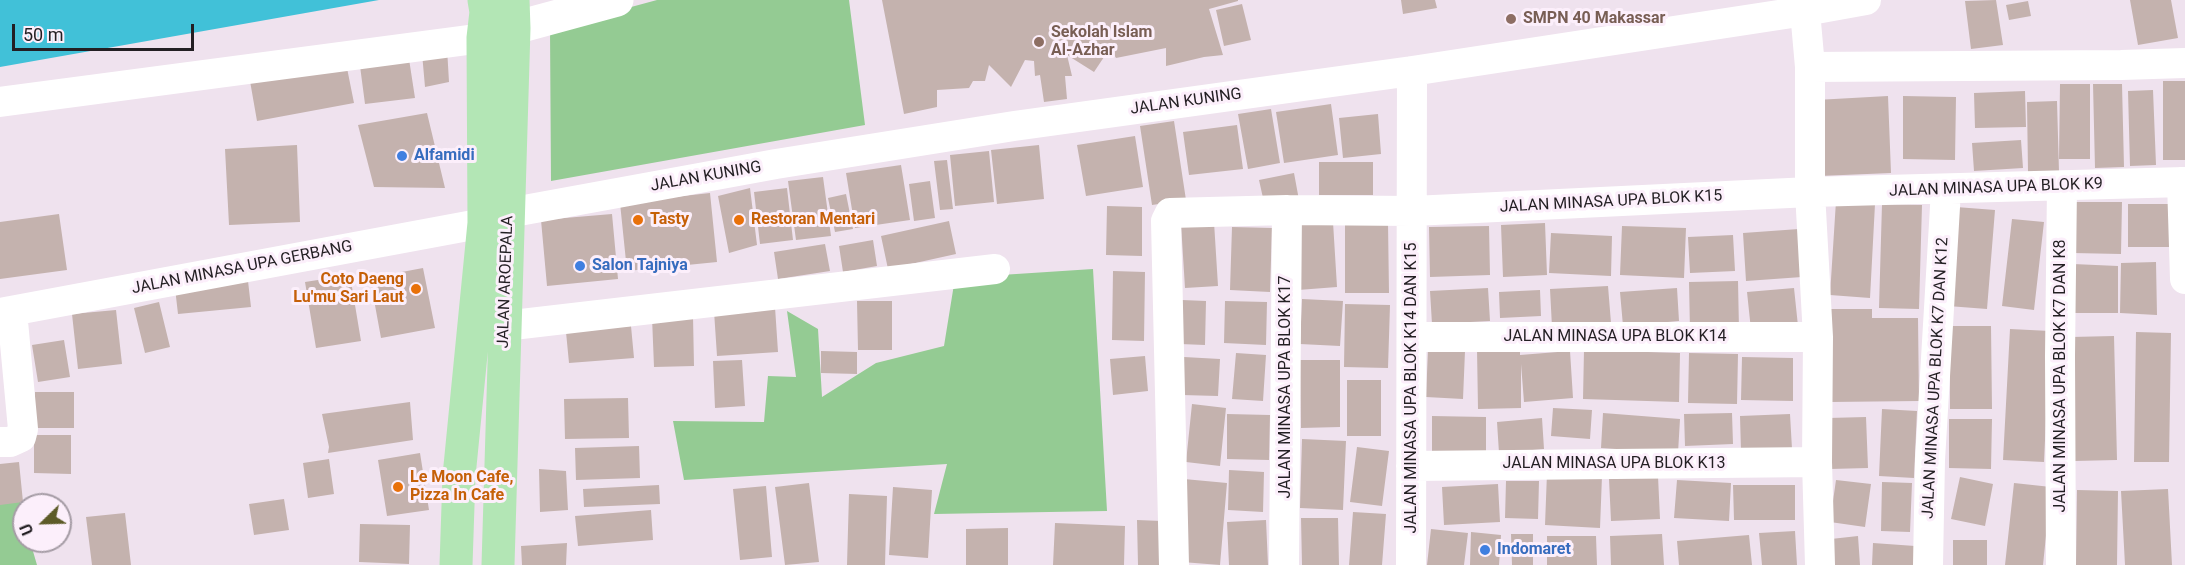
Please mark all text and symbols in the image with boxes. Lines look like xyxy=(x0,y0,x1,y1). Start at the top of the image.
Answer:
place label: SMPN 40 Makassar xyxy=(1523,9,1665,29)
scale bar xyxy=(15,12,196,50)
marker: SMPN 40 Makassar xyxy=(1504,12,1518,26)
place label: Sekolah Islam Al-Azhar xyxy=(1051,23,1152,61)
text: 50 m xyxy=(23,24,63,45)
marker: Sekolah Islam Al-Azhar xyxy=(1032,35,1046,49)
street label: JALAN KUNING xyxy=(1129,85,1243,119)
place label: Alfamidi xyxy=(414,146,475,166)
marker: Alfamidi xyxy=(395,149,409,163)
street label: JALAN KUNING xyxy=(649,158,763,196)
street label: JALAN MINASA UPA BLOK K9 xyxy=(1889,175,2103,201)
street label: JALAN MINASA UPA BLOK K15 xyxy=(1499,187,1723,217)
place label: Tasty xyxy=(650,210,689,230)
place label: Restoran Mentari xyxy=(751,210,875,230)
marker: Tasty xyxy=(631,213,645,227)
marker: Restoran Mentari xyxy=(732,213,746,227)
street label: JALAN AROEPALA xyxy=(494,215,518,349)
street label: JALAN MINASA UPA GERBANG xyxy=(130,237,354,299)
street label: JALAN MINASA UPA BLOK K7 DAN K12 xyxy=(1919,237,1953,519)
street label: JALAN MINASA UPA BLOK K7 DAN K8 xyxy=(2051,240,2071,512)
street label: JALAN MINASA UPA BLOK K14 DAN K15 xyxy=(1402,243,1422,533)
place label: Salon Tajniya xyxy=(592,256,688,276)
marker: Salon Tajniya xyxy=(573,259,587,273)
place label: Coto Daeng Lu'mu Sari Laut xyxy=(293,270,404,308)
street label: JALAN MINASA UPA BLOK K17 xyxy=(1276,276,1296,498)
marker: Coto Daeng Lu'mu Sari Laut xyxy=(409,282,423,296)
street label: JALAN MINASA UPA BLOK K14 xyxy=(1504,327,1726,347)
street label: JALAN MINASA UPA BLOK K13 xyxy=(1503,454,1725,474)
place label: Le Moon Cafe, Pizza In Cafe xyxy=(410,468,513,506)
marker: Le Moon Cafe, Pizza In Cafe xyxy=(391,480,405,494)
north arrow xyxy=(12,493,72,553)
text: U xyxy=(16,521,38,538)
place label: Indomaret xyxy=(1497,540,1571,560)
marker: Indomaret xyxy=(1478,543,1492,557)

